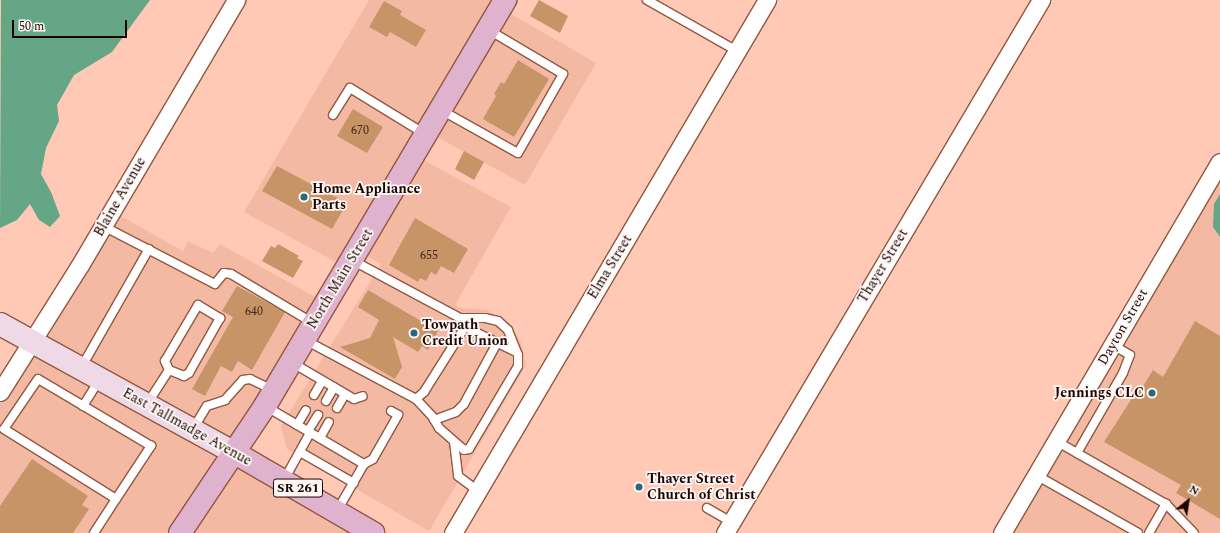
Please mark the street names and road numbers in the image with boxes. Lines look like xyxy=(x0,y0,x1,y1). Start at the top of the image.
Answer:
street label: Blaine Avenue xyxy=(90,154,150,240)
street label: North Main Street xyxy=(303,226,377,332)
street label: Thayer Street xyxy=(854,226,912,306)
street label: Elma Street xyxy=(584,232,636,302)
street label: Dayton Street xyxy=(1094,286,1152,368)
street label: East Tallmadge Avenue xyxy=(120,385,254,469)
road number: SR 261 xyxy=(272,477,324,499)

